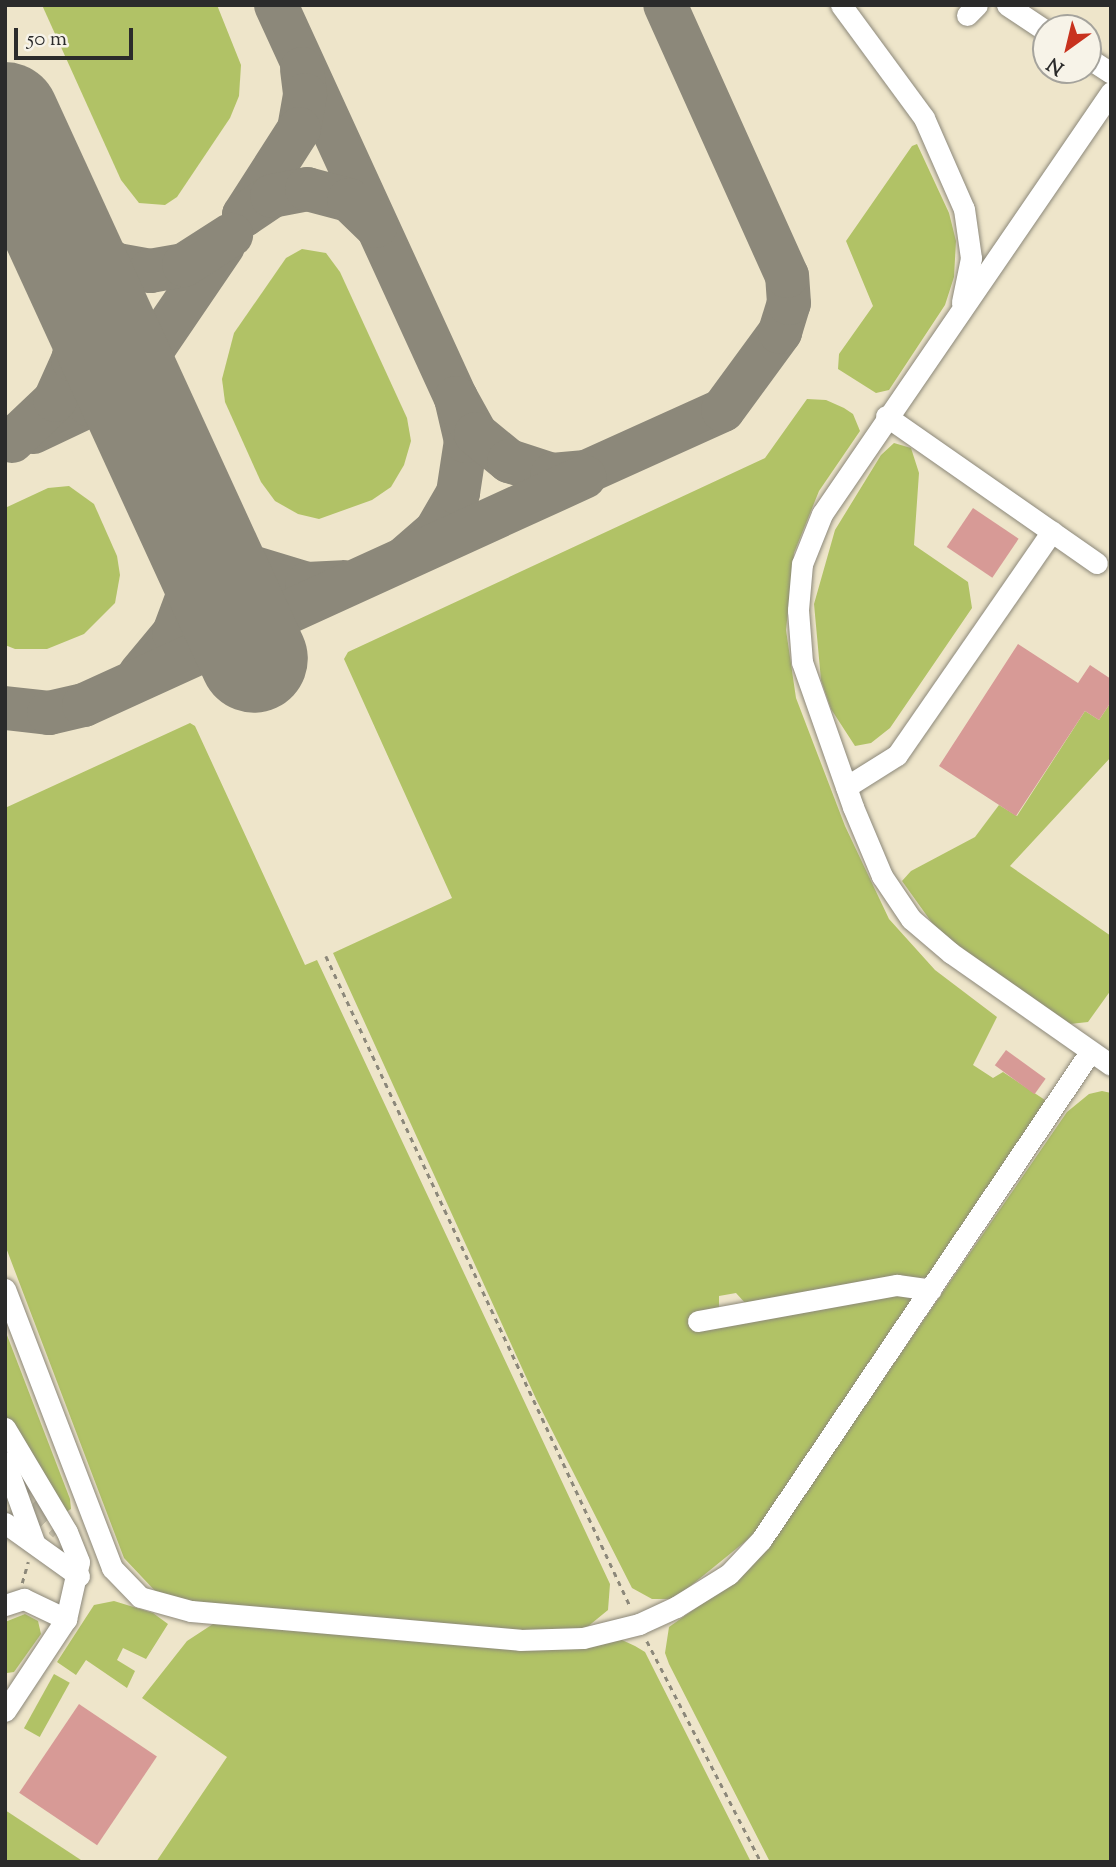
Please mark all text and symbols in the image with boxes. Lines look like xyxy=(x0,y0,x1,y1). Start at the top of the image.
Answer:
scale bar xyxy=(18,14,136,58)
north arrow xyxy=(1032,14,1102,84)
text: 50 m xyxy=(27,25,67,55)
text: N xyxy=(1042,50,1070,81)

